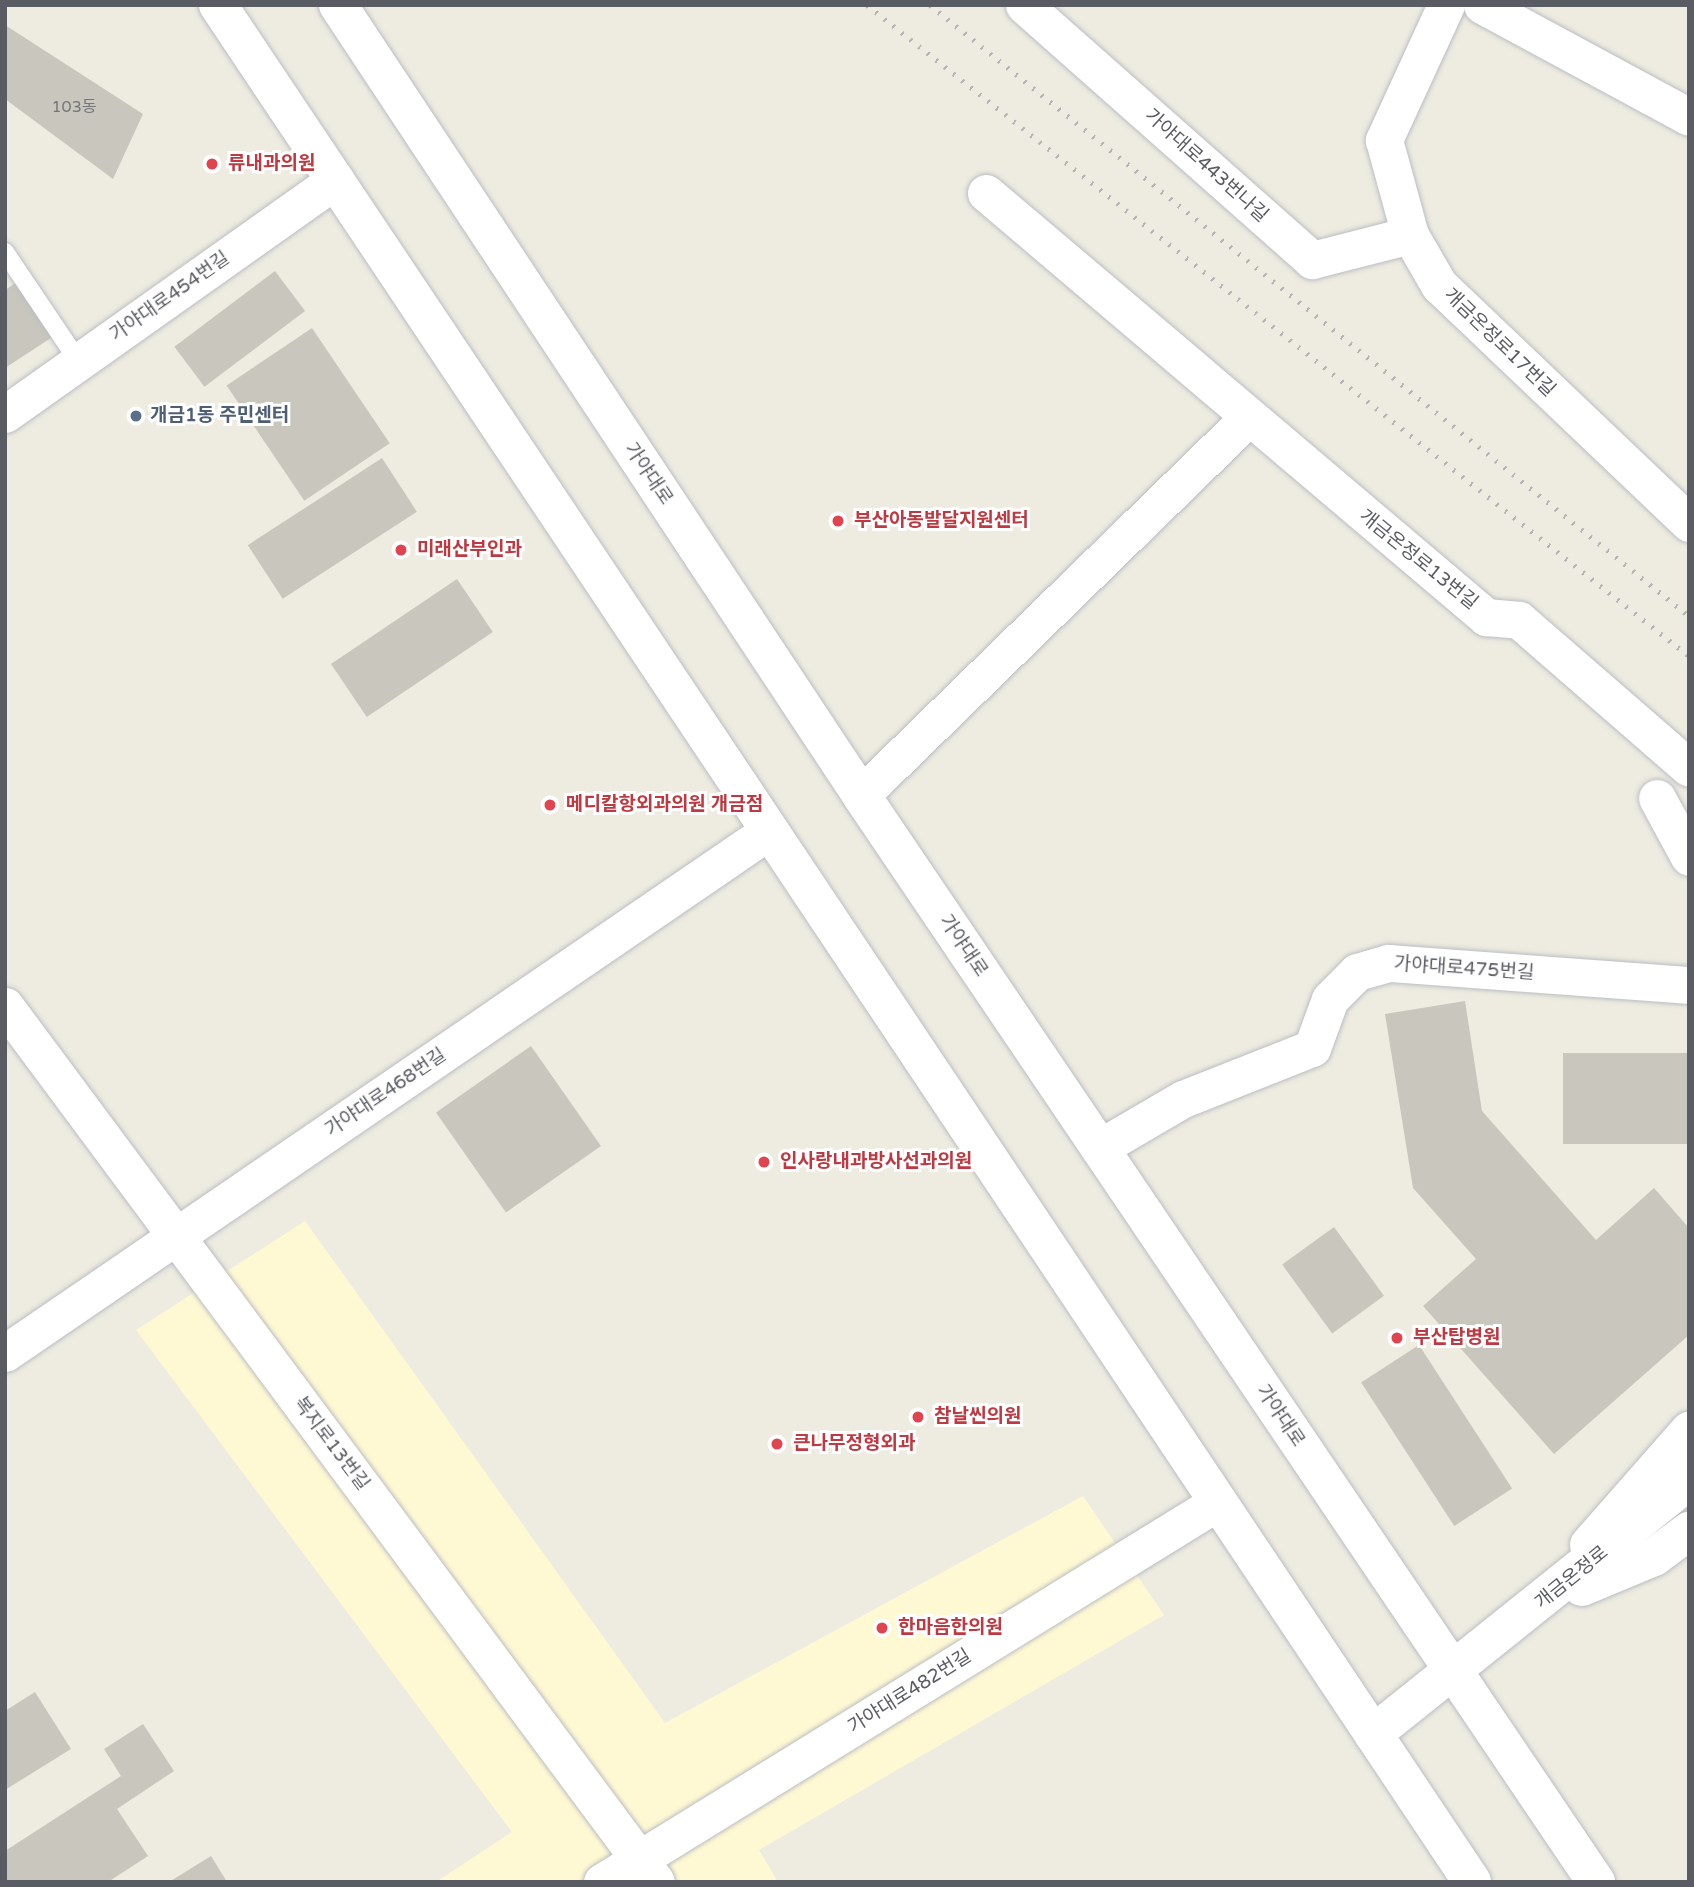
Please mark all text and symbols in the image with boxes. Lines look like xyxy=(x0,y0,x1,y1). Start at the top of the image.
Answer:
house number: 103동 xyxy=(52,97,96,117)
street label: 가야대로443번나길 xyxy=(1140,105,1272,227)
place label: 류내과의원 xyxy=(228,153,315,175)
marker: 류내과의원 xyxy=(202,154,222,174)
street label: 가야대로454번길 xyxy=(106,247,234,347)
street label: 개금온정로17번길 xyxy=(1438,284,1560,402)
place label: 개금1동 주민센터 xyxy=(150,405,289,427)
marker: 개금1동 주민센터 xyxy=(128,408,144,424)
street label: 가야대로 xyxy=(619,439,677,509)
street label: 개금온정로13번길 xyxy=(1354,505,1482,615)
place label: 부산아동발달지원센터 xyxy=(854,510,1029,532)
marker: 부산아동발달지원센터 xyxy=(828,511,848,531)
place label: 미래산부인과 xyxy=(417,539,522,561)
marker: 미래산부인과 xyxy=(391,540,411,560)
place label: 메디칼항외과의원 개금점 xyxy=(566,794,763,816)
marker: 메디칼항외과의원 개금점 xyxy=(540,795,560,815)
street label: 가야대로 xyxy=(934,911,992,981)
street label: 가야대로475번길 xyxy=(1393,953,1535,985)
street label: 가야대로468번길 xyxy=(321,1044,451,1142)
place label: 인사랑내과방사선과의원 xyxy=(780,1151,972,1173)
marker: 인사랑내과방사선과의원 xyxy=(754,1152,774,1172)
place label: 부산탑병원 xyxy=(1413,1327,1500,1349)
marker: 부산탑병원 xyxy=(1387,1328,1407,1348)
street label: 가야대로 xyxy=(1251,1381,1309,1451)
street label: 복지로13번길 xyxy=(288,1393,374,1495)
place label: 참날씬의원 xyxy=(934,1406,1021,1428)
marker: 참날씬의원 xyxy=(908,1407,928,1427)
place label: 큰나무정형외과 xyxy=(793,1433,915,1455)
marker: 큰나무정형외과 xyxy=(767,1434,787,1454)
street label: 개금온정로 xyxy=(1531,1542,1613,1614)
place label: 한마음한의원 xyxy=(898,1617,1003,1639)
marker: 한마음한의원 xyxy=(872,1618,892,1638)
street label: 가야대로482번길 xyxy=(844,1645,976,1739)

